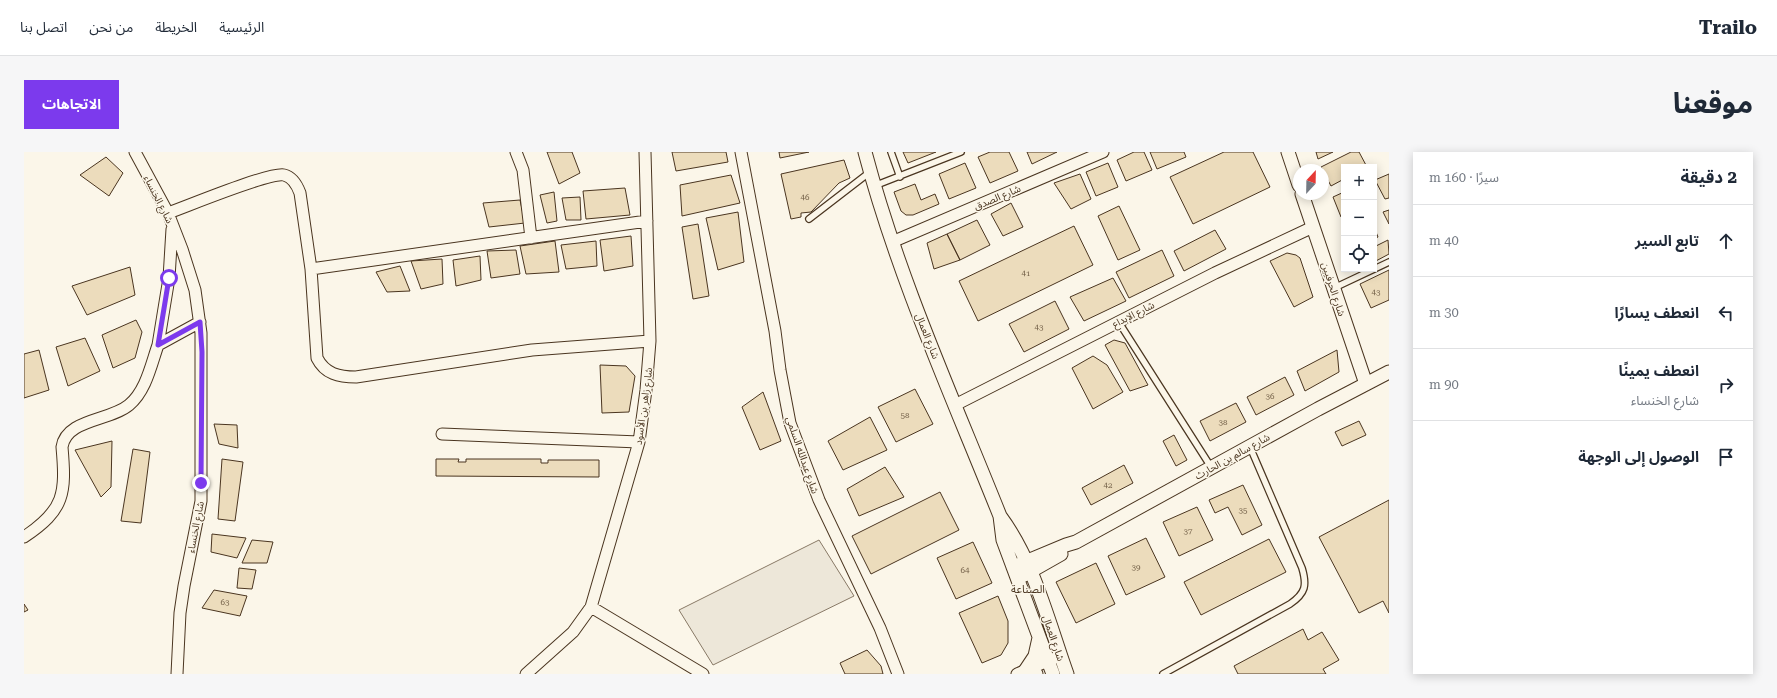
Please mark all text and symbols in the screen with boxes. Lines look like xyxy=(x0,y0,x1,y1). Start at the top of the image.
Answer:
text: Trailo xyxy=(1699,16,1757,39)
text: اتصل بنا xyxy=(20,19,67,35)
text: من نحن xyxy=(89,19,133,35)
text: الخريطة xyxy=(155,19,197,35)
text: الرئيسية xyxy=(219,19,264,35)
button: الاتجاهات xyxy=(24,80,119,129)
text: موقعنا xyxy=(1673,87,1753,120)
north arrow xyxy=(1293,164,1329,200)
map controls xyxy=(1341,164,1377,272)
button: + xyxy=(1341,164,1377,200)
text: 2 دقيقة xyxy=(1680,167,1737,187)
text: سيرًا · 160 m xyxy=(1429,170,1499,185)
street label: شارع الخنساء xyxy=(140,173,175,226)
street label: شارع الصدق xyxy=(972,183,1023,214)
house number: 46 xyxy=(801,193,810,202)
button: − xyxy=(1341,200,1377,236)
icon: ahead xyxy=(1715,230,1737,252)
text: تابع السير xyxy=(1635,232,1699,250)
text: 40 m xyxy=(1429,233,1459,248)
button: locate xyxy=(1341,236,1377,272)
street label: شارع الحرفيين xyxy=(1318,261,1347,318)
route start xyxy=(160,269,178,287)
house number: 41 xyxy=(1022,269,1031,278)
house number: 43 xyxy=(1372,288,1381,297)
street label: شارع الإبداع xyxy=(1110,299,1157,331)
icon: left xyxy=(1715,302,1737,324)
text: انعطف يسارًا xyxy=(1615,304,1699,322)
text: 30 m xyxy=(1429,305,1459,320)
street label: شارع العمال xyxy=(912,312,942,361)
house number: 43 xyxy=(1035,323,1044,332)
text: انعطف يمينًا xyxy=(1619,362,1699,380)
street label: شارع زاهر بن الأسود xyxy=(633,366,656,446)
icon: right xyxy=(1715,374,1737,396)
text: 90 m xyxy=(1429,377,1459,392)
house number: 36 xyxy=(1266,392,1275,401)
text: شارع الخنساء xyxy=(1631,393,1699,408)
house number: 58 xyxy=(901,411,910,420)
street label: شارع عبدالله السلمي xyxy=(782,415,821,496)
house number: 38 xyxy=(1219,418,1228,427)
street label: شارع سالم بن الحارث xyxy=(1193,431,1273,483)
icon: arrive xyxy=(1715,446,1737,468)
text: الوصول إلى الوجهة xyxy=(1578,448,1699,466)
route end xyxy=(192,474,210,492)
house number: 42 xyxy=(1104,481,1113,490)
street label: شارع الخنساء xyxy=(185,500,208,554)
house number: 35 xyxy=(1239,506,1248,515)
house number: 37 xyxy=(1184,527,1193,536)
house number: 39 xyxy=(1132,563,1141,572)
house number: 64 xyxy=(961,566,970,575)
district label: الصناعة xyxy=(1011,583,1045,596)
house number: 63 xyxy=(221,598,230,607)
street label: شارع العمال xyxy=(1039,614,1067,663)

